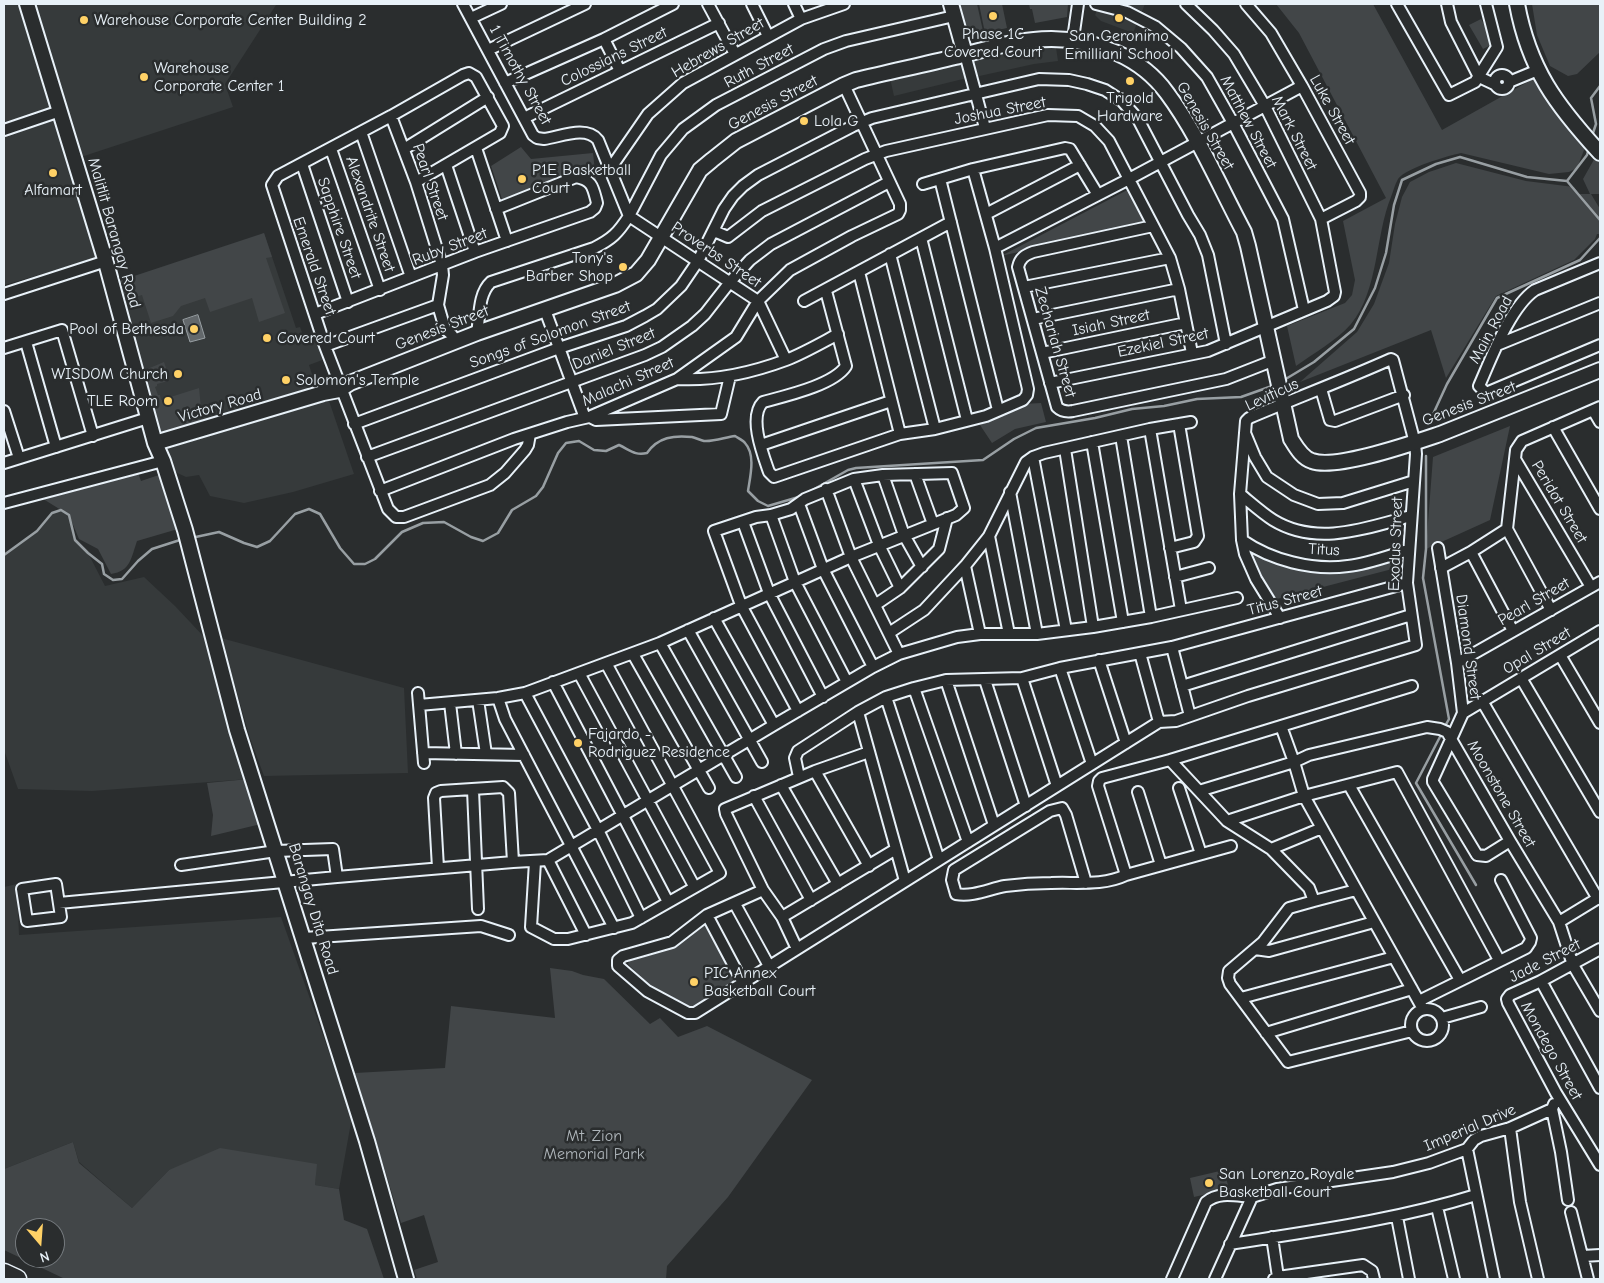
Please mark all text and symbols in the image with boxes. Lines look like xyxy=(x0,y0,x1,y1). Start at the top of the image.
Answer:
place label: Warehouse Corporate Center Building 2 xyxy=(94,10,367,30)
marker: Phase 1C Covered Court xyxy=(987,10,999,22)
marker: San Geronimo Emilliani School xyxy=(1113,12,1125,24)
marker: Warehouse Corporate Center Building 2 xyxy=(78,14,90,26)
street label: Hebrews Street xyxy=(668,14,768,82)
street label: 1 Timothy Street xyxy=(485,22,555,128)
street label: Colossians Street xyxy=(558,23,670,91)
place label: Phase 1C Covered Court xyxy=(944,24,1042,62)
place label: San Geronimo Emilliani School xyxy=(1065,26,1173,64)
street label: Ruth Street xyxy=(721,40,797,92)
place label: Warehouse Corporate Center 1 xyxy=(154,58,284,96)
marker: Warehouse Corporate Center 1 xyxy=(138,71,150,83)
street label: Genesis Street xyxy=(725,71,821,135)
street label: Matthew Street xyxy=(1215,72,1281,172)
street label: Luke Street xyxy=(1305,72,1359,148)
marker: Trigold Hardware xyxy=(1124,75,1136,87)
street label: Genesis Street xyxy=(1172,78,1238,174)
place label: Trigold Hardware xyxy=(1097,88,1163,126)
street label: Mark Street xyxy=(1267,92,1321,174)
street label: Joshua Street xyxy=(953,93,1047,129)
place label: Lola G xyxy=(814,111,859,131)
marker: Lola G xyxy=(798,115,810,127)
street label: Pearl Street xyxy=(408,141,452,223)
street label: Alexandrite Street xyxy=(341,154,399,274)
street label: Malitlit Barangay Road xyxy=(83,156,145,310)
place label: P1E Basketball Court xyxy=(532,160,631,198)
marker: Alfamart xyxy=(47,167,59,179)
marker: P1E Basketball Court xyxy=(516,173,528,185)
street label: Sapphire Street xyxy=(313,175,365,281)
place label: Alfamart xyxy=(24,180,82,200)
street label: Emerald Street xyxy=(288,214,340,318)
street label: Proverbs Street xyxy=(667,218,765,292)
street label: Ruby Street xyxy=(410,224,490,270)
place label: Tony's Barber Shop xyxy=(526,248,613,286)
marker: Tony's Barber Shop xyxy=(617,261,629,273)
street label: Zechariah Street xyxy=(1030,285,1080,399)
street label: Main Road xyxy=(1465,293,1517,367)
street label: Songs of Solomon Street xyxy=(467,297,633,373)
street label: Genesis Street xyxy=(392,301,492,355)
street label: Isiah Street xyxy=(1070,305,1152,341)
place label: Pool of Bethesda xyxy=(69,319,184,339)
marker: Pool of Bethesda xyxy=(188,323,200,335)
street label: Daniel Street xyxy=(570,324,658,374)
street label: Ezekiel Street xyxy=(1116,324,1210,362)
place label: Covered Court xyxy=(277,328,375,348)
marker: Covered Court xyxy=(261,332,273,344)
street label: Malachi Street xyxy=(579,353,677,411)
place label: WISDOM Church xyxy=(51,364,168,384)
marker: WISDOM Church xyxy=(172,368,184,380)
place label: Solomon's Temple xyxy=(296,370,419,390)
marker: Solomon's Temple xyxy=(280,374,292,386)
street label: Leviticus xyxy=(1242,374,1302,416)
street label: Genesis Street xyxy=(1419,377,1519,431)
street label: Victory Road xyxy=(176,385,264,427)
place label: TLE Room xyxy=(87,391,158,411)
marker: TLE Room xyxy=(162,395,174,407)
street label: Peridot Street xyxy=(1527,457,1591,547)
street label: Exodus Street xyxy=(1385,497,1407,591)
street label: Titus xyxy=(1308,540,1340,560)
street label: Pearl Street xyxy=(1495,574,1573,630)
street label: Titus Street xyxy=(1245,582,1325,620)
street label: Diamond Street xyxy=(1451,593,1485,701)
street label: Opal Street xyxy=(1500,623,1574,679)
place label: Fajardo - Rodriguez Residence xyxy=(588,724,730,762)
marker: Fajardo - Rodriguez Residence xyxy=(572,737,584,749)
street label: Moonstone Street xyxy=(1463,737,1539,851)
street label: Barangay Dita Road xyxy=(284,841,342,977)
street label: Jade Street xyxy=(1506,935,1584,987)
place label: PIC Annex Basketball Court xyxy=(704,963,815,1001)
marker: PIC Annex Basketball Court xyxy=(688,976,700,988)
street label: Mondego Street xyxy=(1516,998,1586,1104)
street label: Imperial Drive xyxy=(1421,1100,1519,1156)
park label: Mt. Zion Memorial Park xyxy=(544,1126,644,1164)
place label: San Lorenzo Royale Basketball Court xyxy=(1219,1164,1354,1202)
marker: San Lorenzo Royale Basketball Court xyxy=(1203,1177,1215,1189)
north arrow xyxy=(15,1218,65,1268)
text: N xyxy=(38,1247,51,1266)

